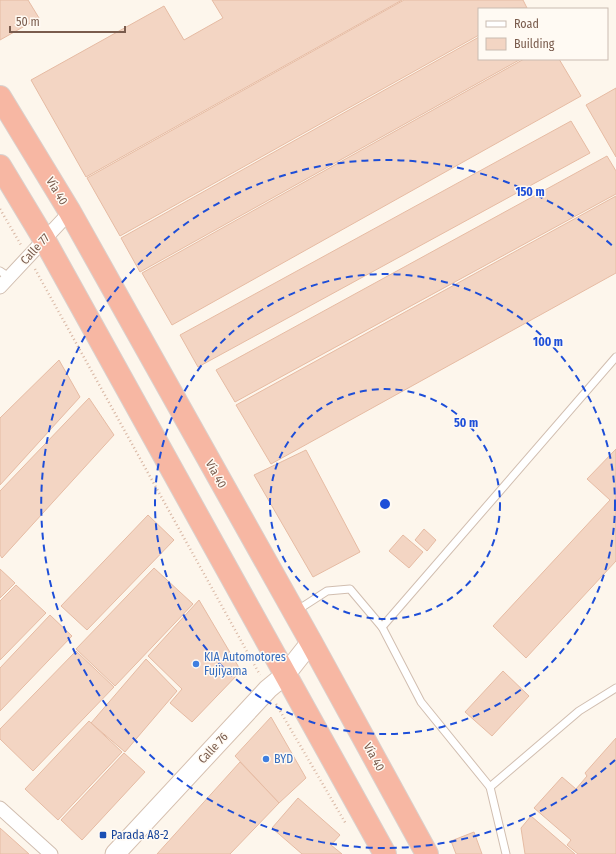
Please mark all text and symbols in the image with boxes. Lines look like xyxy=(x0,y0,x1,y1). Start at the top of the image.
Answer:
scale bar xyxy=(10,8,125,34)
legend xyxy=(478,8,608,60)
text: 50 m xyxy=(16,15,40,29)
text: Road xyxy=(514,17,539,31)
text: Building xyxy=(514,37,555,51)
street label: Vía 40 xyxy=(43,175,71,207)
text: 150 m xyxy=(515,185,545,199)
street label: Calle 77 xyxy=(18,231,53,267)
text: 100 m xyxy=(533,335,563,349)
text: 50 m xyxy=(454,416,478,430)
street label: Vía 40 xyxy=(203,457,229,491)
centre of rings xyxy=(378,497,392,511)
place label: KIA Automotores Fujiyama xyxy=(204,650,286,678)
marker: KIA Automotores Fujiyama xyxy=(191,659,201,669)
street label: Calle 76 xyxy=(195,730,231,766)
street label: Vía 40 xyxy=(361,740,387,774)
place label: BYD xyxy=(274,752,293,766)
marker: BYD xyxy=(261,754,271,764)
place label: Parada A8-2 xyxy=(111,828,169,842)
marker: Parada A8-2 xyxy=(98,830,108,840)

